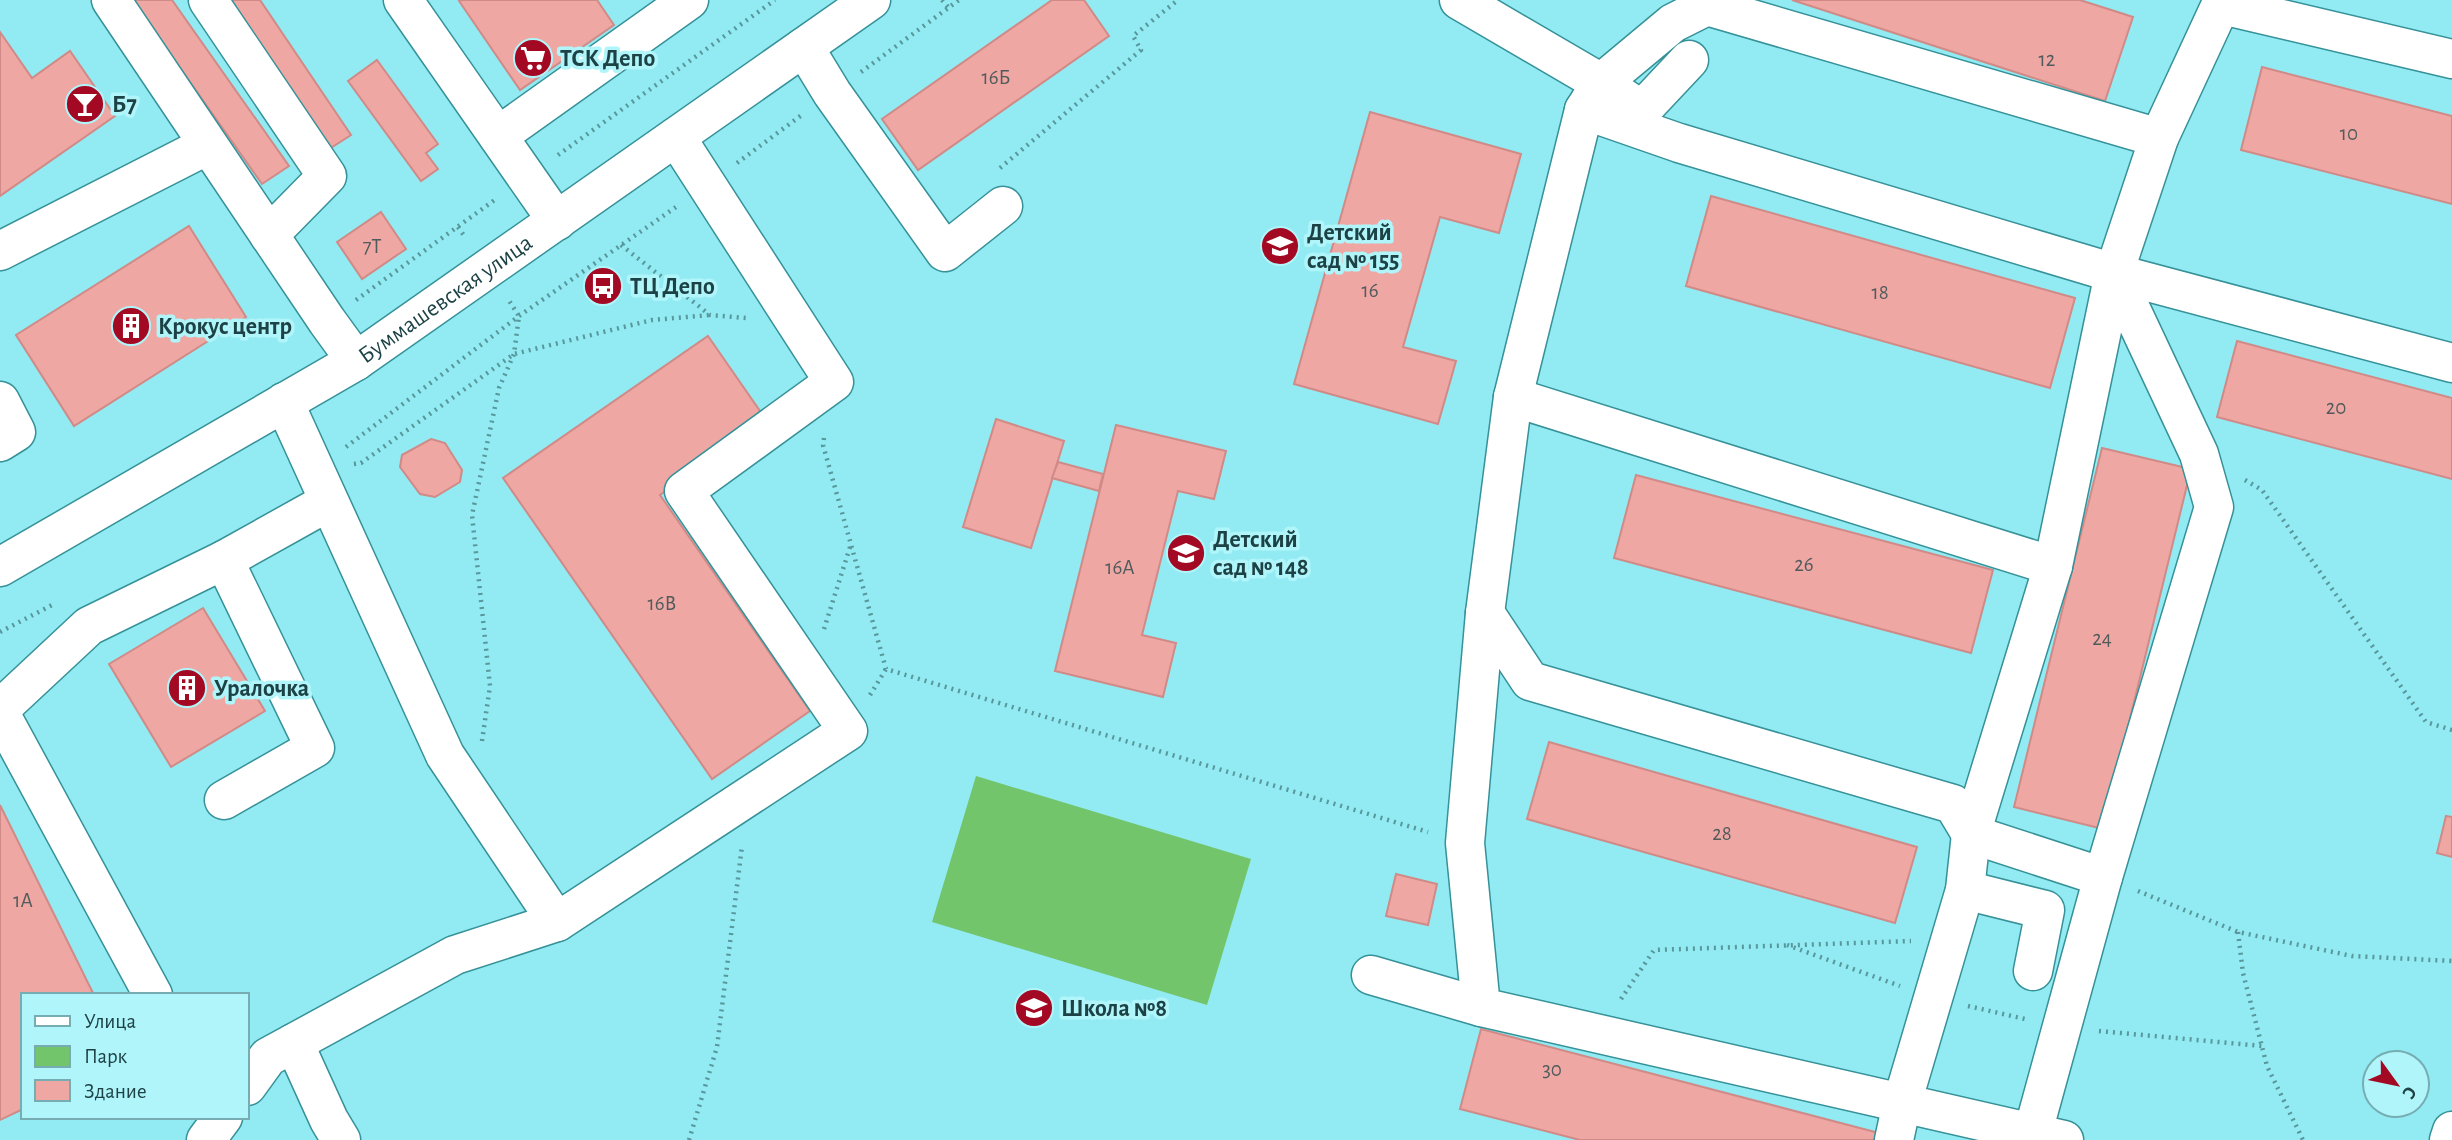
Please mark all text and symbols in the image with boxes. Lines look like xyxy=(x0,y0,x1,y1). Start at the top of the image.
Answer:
supermarket icon: ТСК Депо xyxy=(512,37,554,79)
place label: ТСК Депо xyxy=(560,47,656,71)
house number: 12 xyxy=(2039,49,2055,70)
house number: 16Б xyxy=(981,67,1011,88)
bar icon: Б7 xyxy=(64,83,106,125)
place label: Б7 xyxy=(112,93,137,117)
house number: 10 xyxy=(2340,123,2358,144)
place label: Детский сад № 155 xyxy=(1307,221,1399,273)
school or university icon: Детский сад № 155 xyxy=(1259,225,1301,267)
street label: Буммашевская улица xyxy=(354,230,537,368)
house number: 7Т xyxy=(363,236,381,257)
bus stop icon: ТЦ Депо xyxy=(582,265,624,307)
place label: ТЦ Депо xyxy=(630,275,715,299)
house number: 16 xyxy=(1361,280,1379,301)
house number: 18 xyxy=(1871,282,1889,303)
building icon: Крокус центр xyxy=(110,305,152,347)
place label: Крокус центр xyxy=(158,315,292,339)
house number: 20 xyxy=(2326,397,2346,418)
place label: Детский сад № 148 xyxy=(1213,528,1309,580)
school or university icon: Детский сад № 148 xyxy=(1165,532,1207,574)
house number: 26 xyxy=(1794,554,1814,575)
house number: 16А xyxy=(1105,557,1135,578)
house number: 16В xyxy=(648,593,676,614)
house number: 24 xyxy=(2092,628,2112,649)
building icon: Уралочка xyxy=(166,667,208,709)
place label: Уралочка xyxy=(214,677,309,701)
house number: 28 xyxy=(1712,823,1732,844)
house number: 1А xyxy=(13,890,33,911)
school or university icon: Школа №8 xyxy=(1013,987,1055,1029)
legend xyxy=(21,993,248,1119)
place label: Школа №8 xyxy=(1061,997,1167,1021)
text: Улица xyxy=(84,1011,137,1032)
text: Парк xyxy=(84,1046,128,1067)
north arrow xyxy=(2361,1049,2431,1119)
house number: 30 xyxy=(1542,1059,1562,1080)
text: Здание xyxy=(84,1081,147,1102)
text: С xyxy=(2398,1083,2420,1102)

